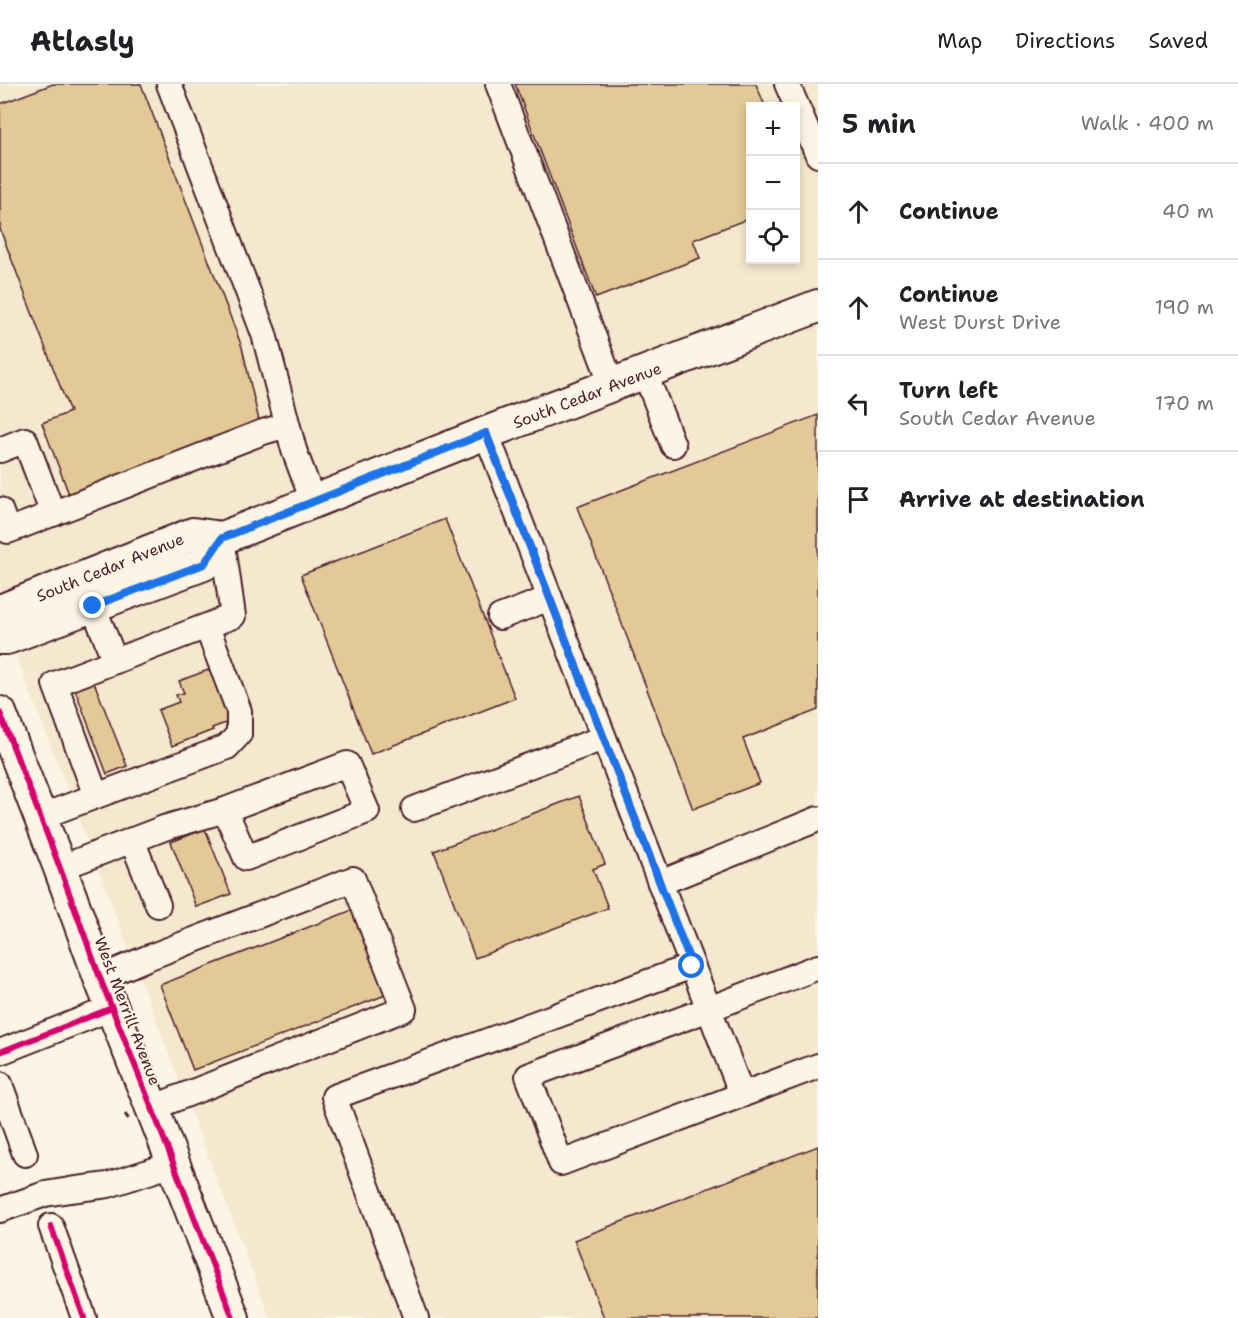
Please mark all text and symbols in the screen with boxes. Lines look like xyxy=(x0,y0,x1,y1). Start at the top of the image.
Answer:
text: Atlasly xyxy=(30,22,135,60)
text: Map xyxy=(937,27,982,55)
text: Directions xyxy=(1015,27,1115,55)
text: Saved xyxy=(1148,27,1208,55)
map controls xyxy=(746,102,800,264)
button: + xyxy=(746,102,800,156)
text: 5 min xyxy=(842,106,916,141)
text: Walk · 400 m xyxy=(1081,110,1214,136)
button: − xyxy=(746,156,800,210)
icon: ahead xyxy=(842,195,875,228)
text: Continue xyxy=(899,197,999,226)
text: 40 m xyxy=(1162,198,1214,224)
button: locate xyxy=(746,210,800,264)
text: Continue xyxy=(899,280,999,309)
icon: ahead xyxy=(842,291,875,324)
text: 190 m xyxy=(1155,294,1214,320)
text: West Durst Drive xyxy=(899,309,1061,335)
street label: South Cedar Avenue xyxy=(510,357,664,433)
text: Turn left xyxy=(899,376,998,405)
icon: left xyxy=(842,387,875,420)
text: 170 m xyxy=(1155,390,1214,416)
text: South Cedar Avenue xyxy=(899,405,1096,431)
icon: arrive xyxy=(842,483,875,516)
text: Arrive at destination xyxy=(899,485,1145,514)
street label: South Cedar Avenue xyxy=(33,528,187,607)
route end xyxy=(79,592,105,618)
street label: West Merrill Avenue xyxy=(89,934,166,1089)
route start xyxy=(678,952,704,978)

